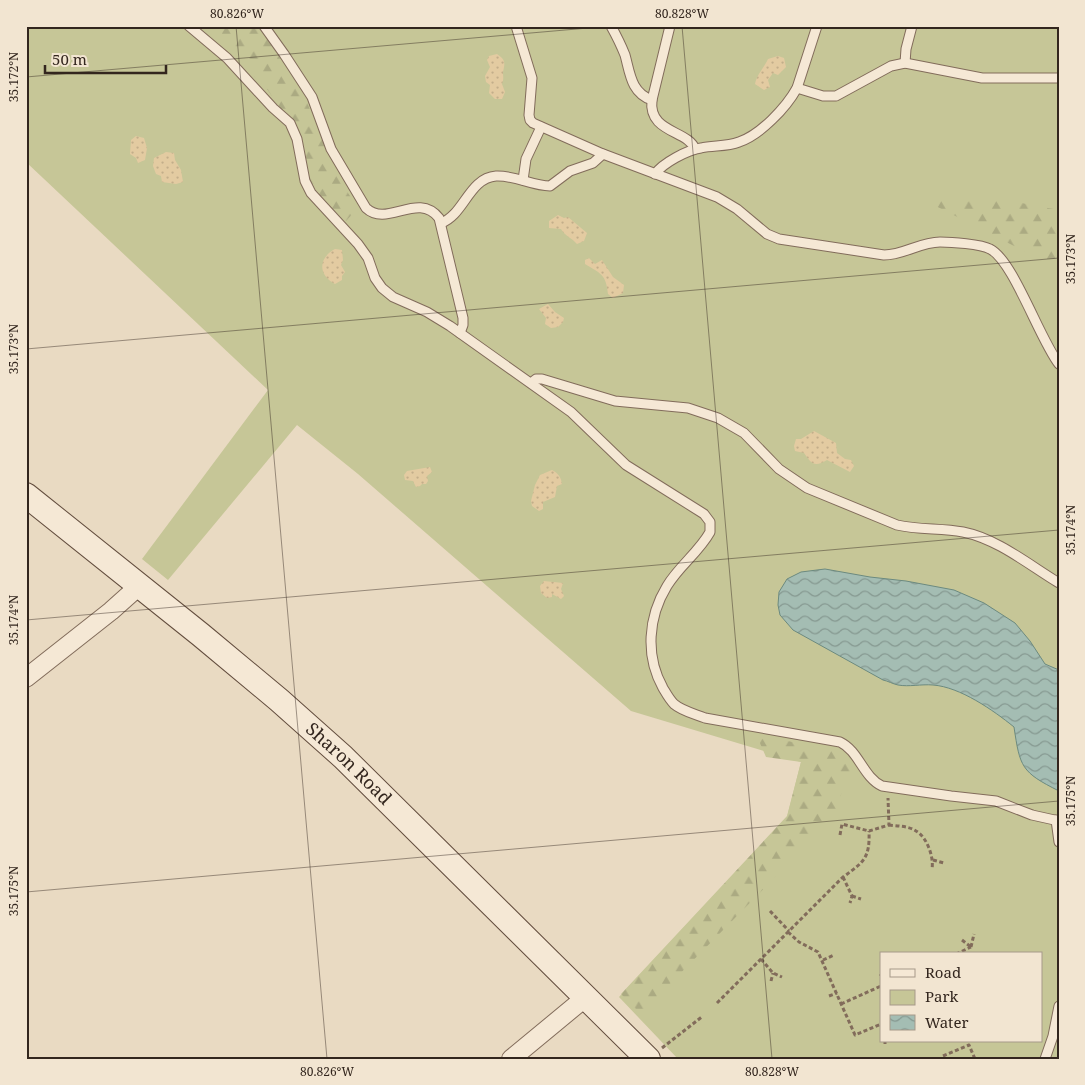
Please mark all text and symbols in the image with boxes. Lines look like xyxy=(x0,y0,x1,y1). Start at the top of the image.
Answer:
text: 80.826°W xyxy=(210,5,264,22)
text: 80.828°W xyxy=(655,5,709,22)
scale bar xyxy=(45,42,166,74)
text: 50 m xyxy=(52,49,87,69)
text: 35.172°N xyxy=(5,52,22,102)
text: 35.173°N xyxy=(1062,234,1079,284)
text: 35.173°N xyxy=(5,324,22,374)
text: 35.174°N xyxy=(1062,505,1079,555)
text: 35.174°N xyxy=(5,595,22,645)
street label: Sharon Road xyxy=(301,716,397,810)
text: 35.175°N xyxy=(1062,776,1079,826)
text: 35.175°N xyxy=(5,866,22,916)
legend xyxy=(880,952,1042,1042)
text: Road xyxy=(925,962,961,982)
text: Park xyxy=(925,986,959,1006)
text: Water xyxy=(925,1012,968,1032)
text: 80.826°W xyxy=(300,1063,354,1080)
text: 80.828°W xyxy=(745,1063,799,1080)

